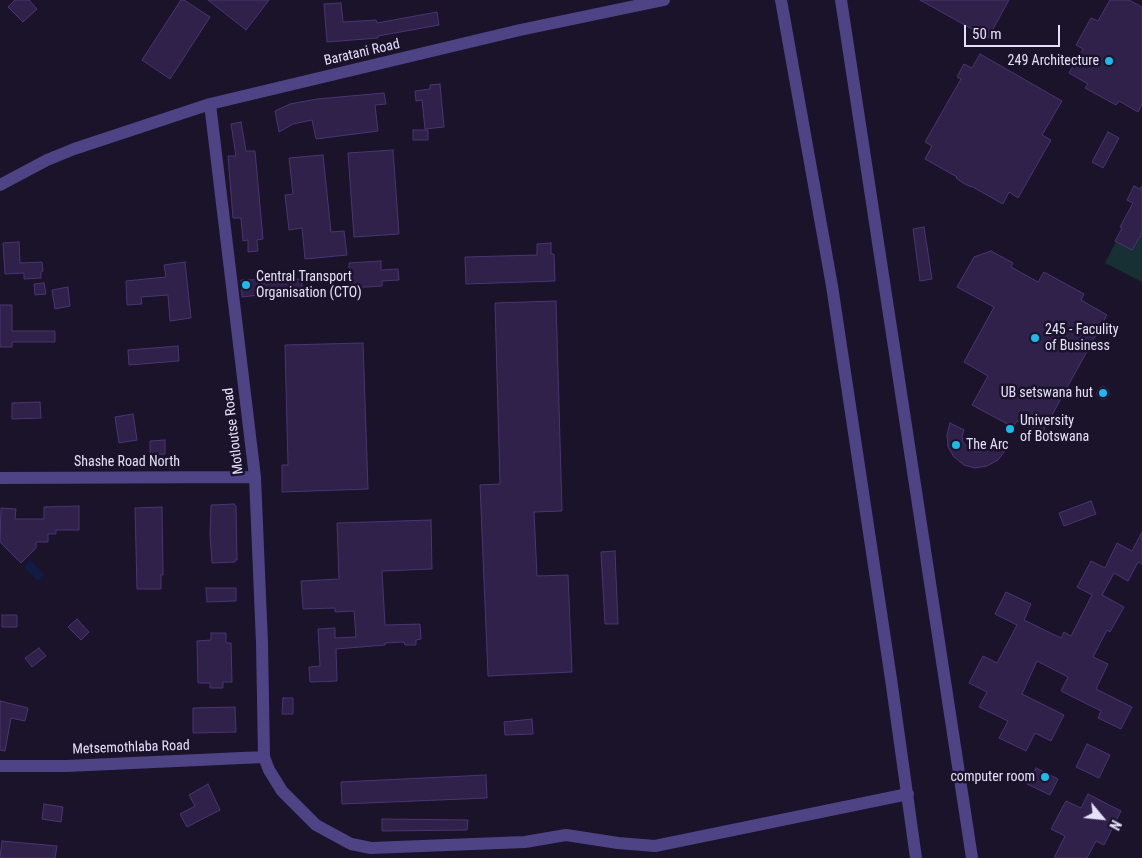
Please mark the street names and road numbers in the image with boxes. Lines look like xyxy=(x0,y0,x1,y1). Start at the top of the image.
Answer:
street label: Baratani Road xyxy=(322,36,402,70)
street label: Motloutse Road xyxy=(220,387,248,475)
street label: Shashe Road North xyxy=(74,454,180,470)
street label: Metsemothlaba Road xyxy=(72,738,190,758)

